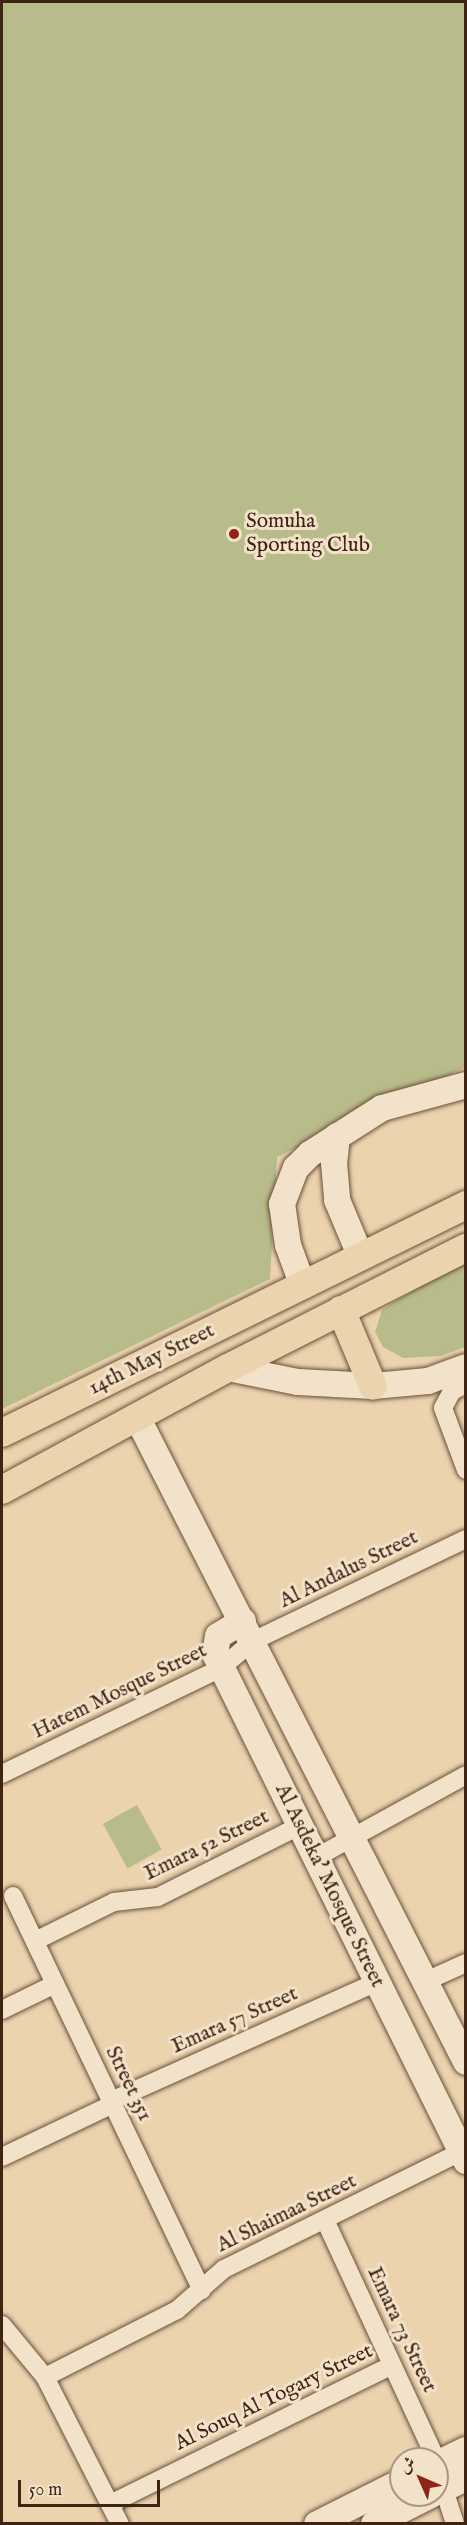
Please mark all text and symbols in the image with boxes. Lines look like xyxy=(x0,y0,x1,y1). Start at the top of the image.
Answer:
place label: Somuha Sporting Club xyxy=(246,509,370,559)
marker: Somuha Sporting Club xyxy=(227,527,241,541)
street label: 14th May Street xyxy=(85,1319,219,1401)
street label: Al Andalus Street xyxy=(276,1526,422,1614)
street label: Hatem Mosque Street xyxy=(29,1639,211,1745)
street label: Al Asdeka' Mosque Street xyxy=(269,1780,389,1992)
street label: Emara 52 Street xyxy=(141,1805,273,1887)
street label: Emara 57 Street xyxy=(168,1982,302,2060)
street label: Street 351 xyxy=(99,2043,157,2125)
street label: Al Shaimaa Street xyxy=(213,2169,361,2259)
street label: Emara 73 Street xyxy=(361,2263,441,2397)
street label: Al Souq Al Togary Street xyxy=(171,2339,377,2457)
north arrow xyxy=(389,2447,449,2507)
text: ش xyxy=(395,2453,420,2478)
scale bar xyxy=(21,2468,164,2506)
text: 50 m xyxy=(29,2479,62,2502)

